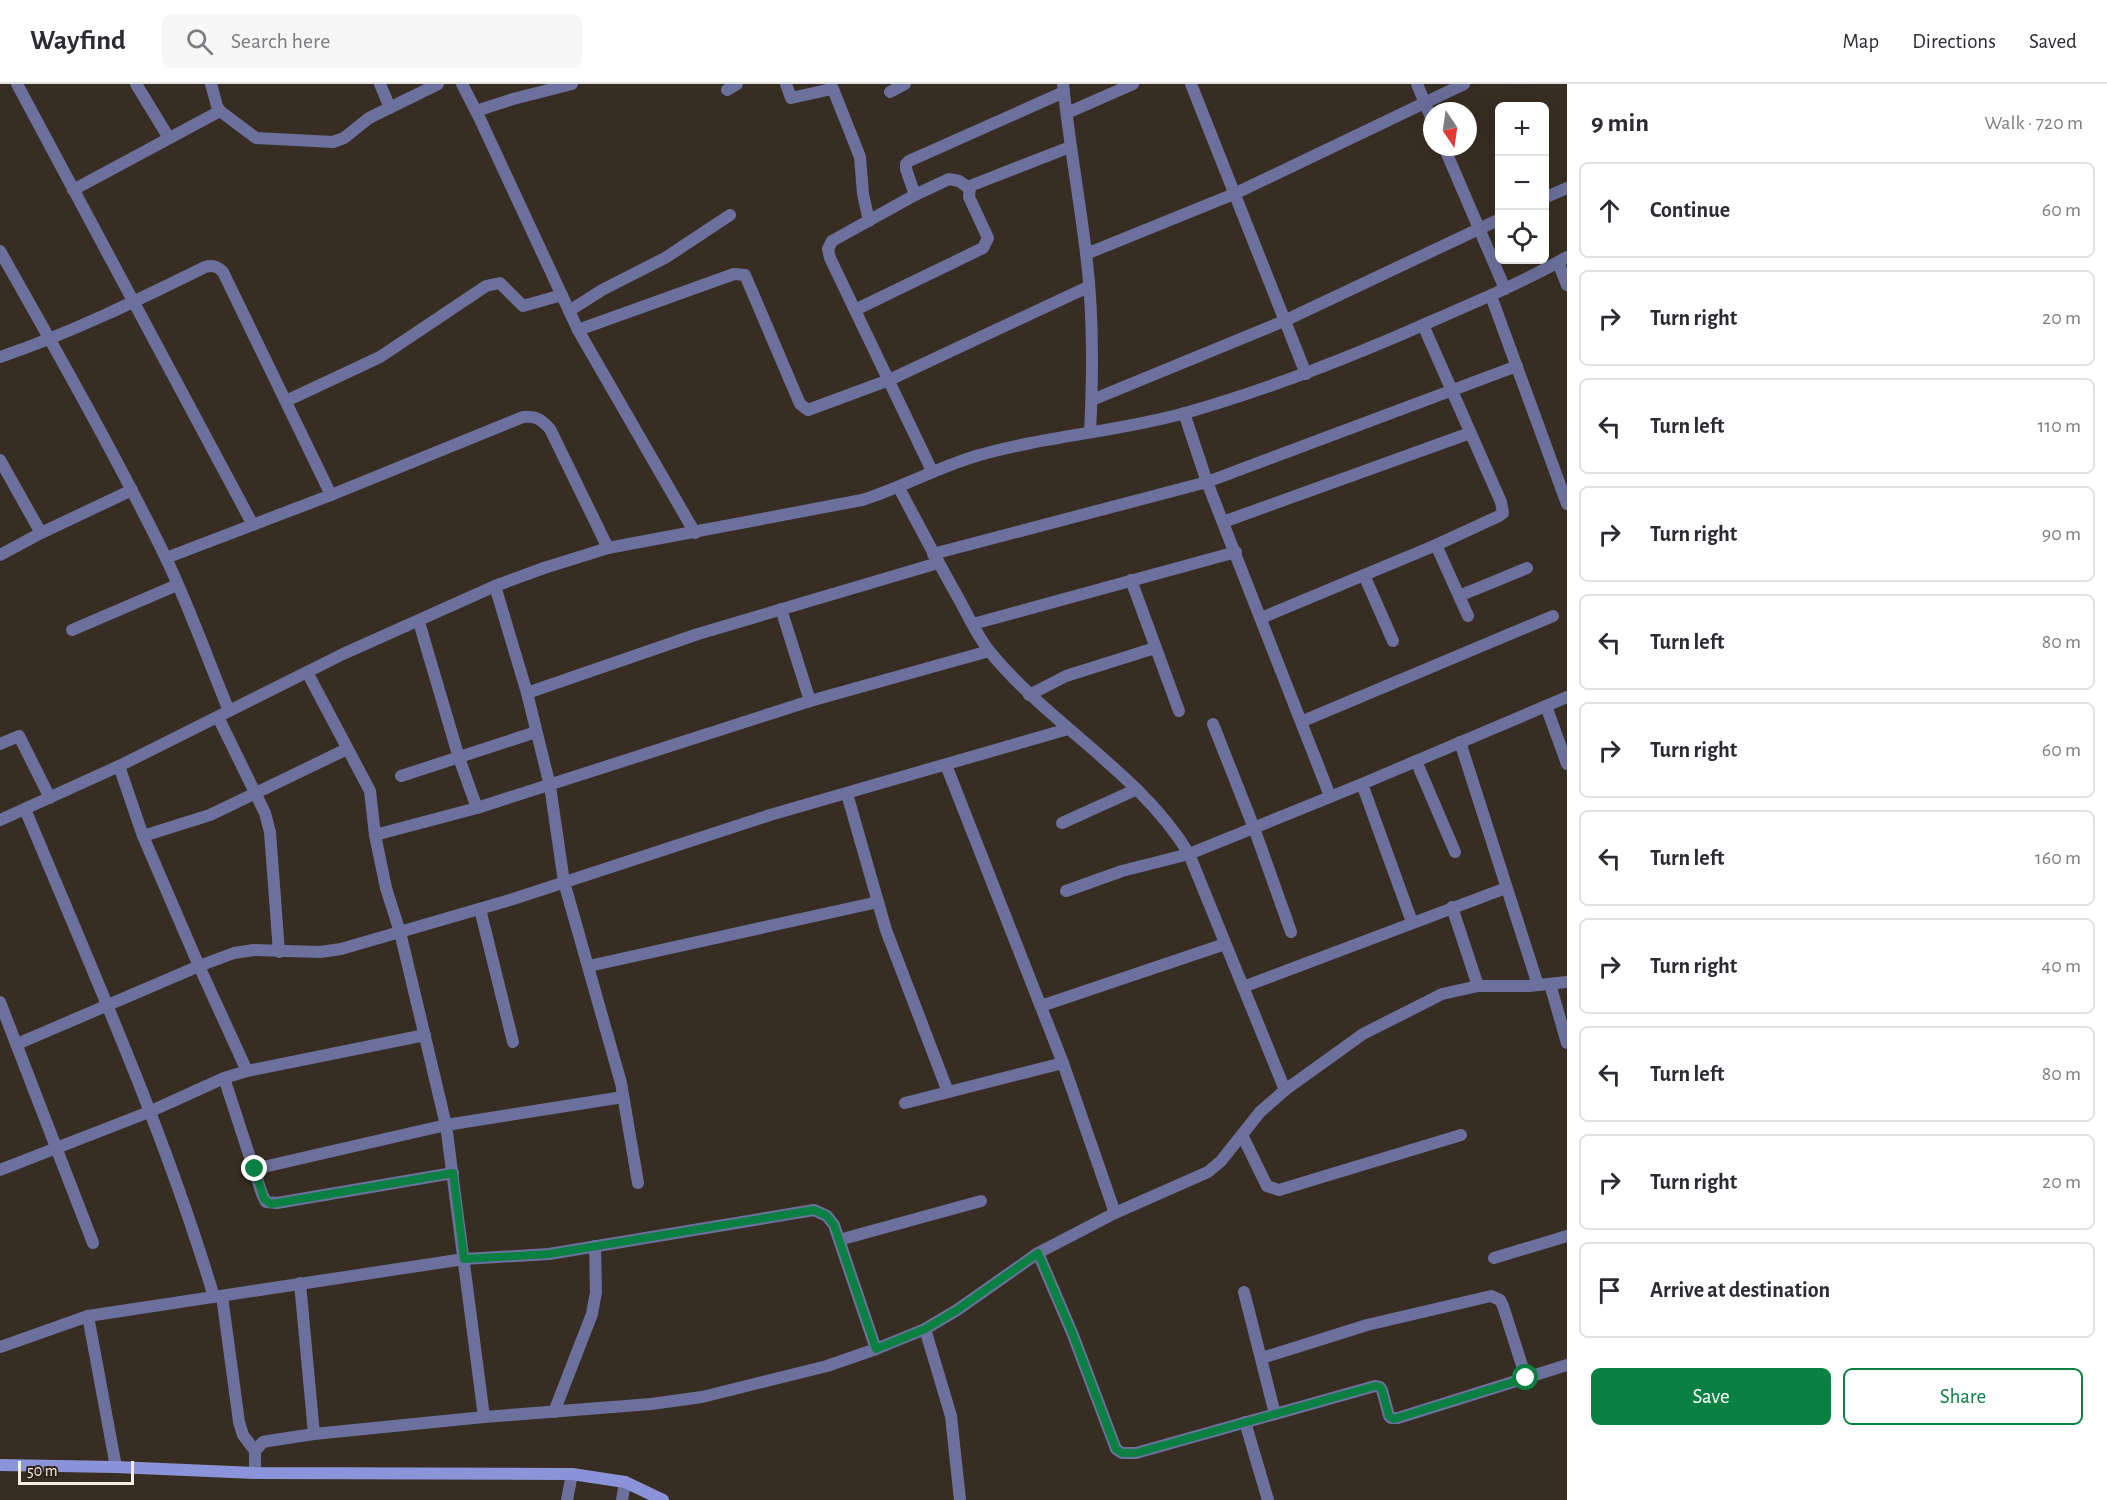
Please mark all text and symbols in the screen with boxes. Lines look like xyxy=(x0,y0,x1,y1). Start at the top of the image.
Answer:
search box xyxy=(162,14,582,68)
icon: search xyxy=(183,25,216,58)
text: Wayfind xyxy=(30,27,126,55)
text: Search here xyxy=(231,30,330,52)
text: Map xyxy=(1843,31,1879,52)
text: Directions xyxy=(1912,31,1996,52)
text: Saved xyxy=(2029,31,2077,52)
north arrow xyxy=(1423,102,1477,156)
map controls xyxy=(1495,102,1549,264)
button: + xyxy=(1495,102,1549,156)
text: 9 min xyxy=(1591,110,1649,136)
text: Walk · 720 m xyxy=(1984,113,2083,133)
button: − xyxy=(1495,156,1549,210)
icon: ahead xyxy=(1593,194,1626,227)
text: Continue xyxy=(1650,199,1730,221)
text: 60 m xyxy=(2042,200,2081,220)
button: locate xyxy=(1495,210,1549,264)
icon: right xyxy=(1593,302,1626,335)
text: Turn right xyxy=(1650,307,1737,329)
text: 20 m xyxy=(2042,308,2081,328)
icon: left xyxy=(1593,410,1626,443)
text: Turn left xyxy=(1650,415,1724,437)
text: 110 m xyxy=(2037,416,2081,436)
icon: right xyxy=(1593,518,1626,551)
text: Turn right xyxy=(1650,523,1737,545)
text: 90 m xyxy=(2042,524,2081,544)
icon: left xyxy=(1593,626,1626,659)
text: Turn left xyxy=(1650,631,1724,653)
text: 80 m xyxy=(2042,632,2081,652)
icon: right xyxy=(1593,734,1626,767)
text: Turn right xyxy=(1650,739,1737,761)
text: 60 m xyxy=(2042,740,2081,760)
icon: left xyxy=(1593,842,1626,875)
text: Turn left xyxy=(1650,847,1724,869)
text: 160 m xyxy=(2035,848,2081,868)
icon: right xyxy=(1593,950,1626,983)
text: Turn right xyxy=(1650,955,1737,977)
text: 40 m xyxy=(2042,956,2081,976)
icon: left xyxy=(1593,1058,1626,1091)
text: Turn left xyxy=(1650,1063,1724,1085)
text: 80 m xyxy=(2042,1064,2081,1084)
route end xyxy=(241,1155,267,1181)
icon: right xyxy=(1593,1166,1626,1199)
text: Turn right xyxy=(1650,1171,1737,1193)
text: 20 m xyxy=(2042,1172,2081,1192)
icon: arrive xyxy=(1593,1274,1626,1307)
text: Arrive at destination xyxy=(1650,1279,1830,1301)
route start xyxy=(1512,1364,1538,1390)
button: Save xyxy=(1591,1368,1831,1425)
button: Share xyxy=(1843,1368,2083,1425)
scale bar xyxy=(18,1458,134,1486)
text: 50 m xyxy=(27,1463,58,1479)

